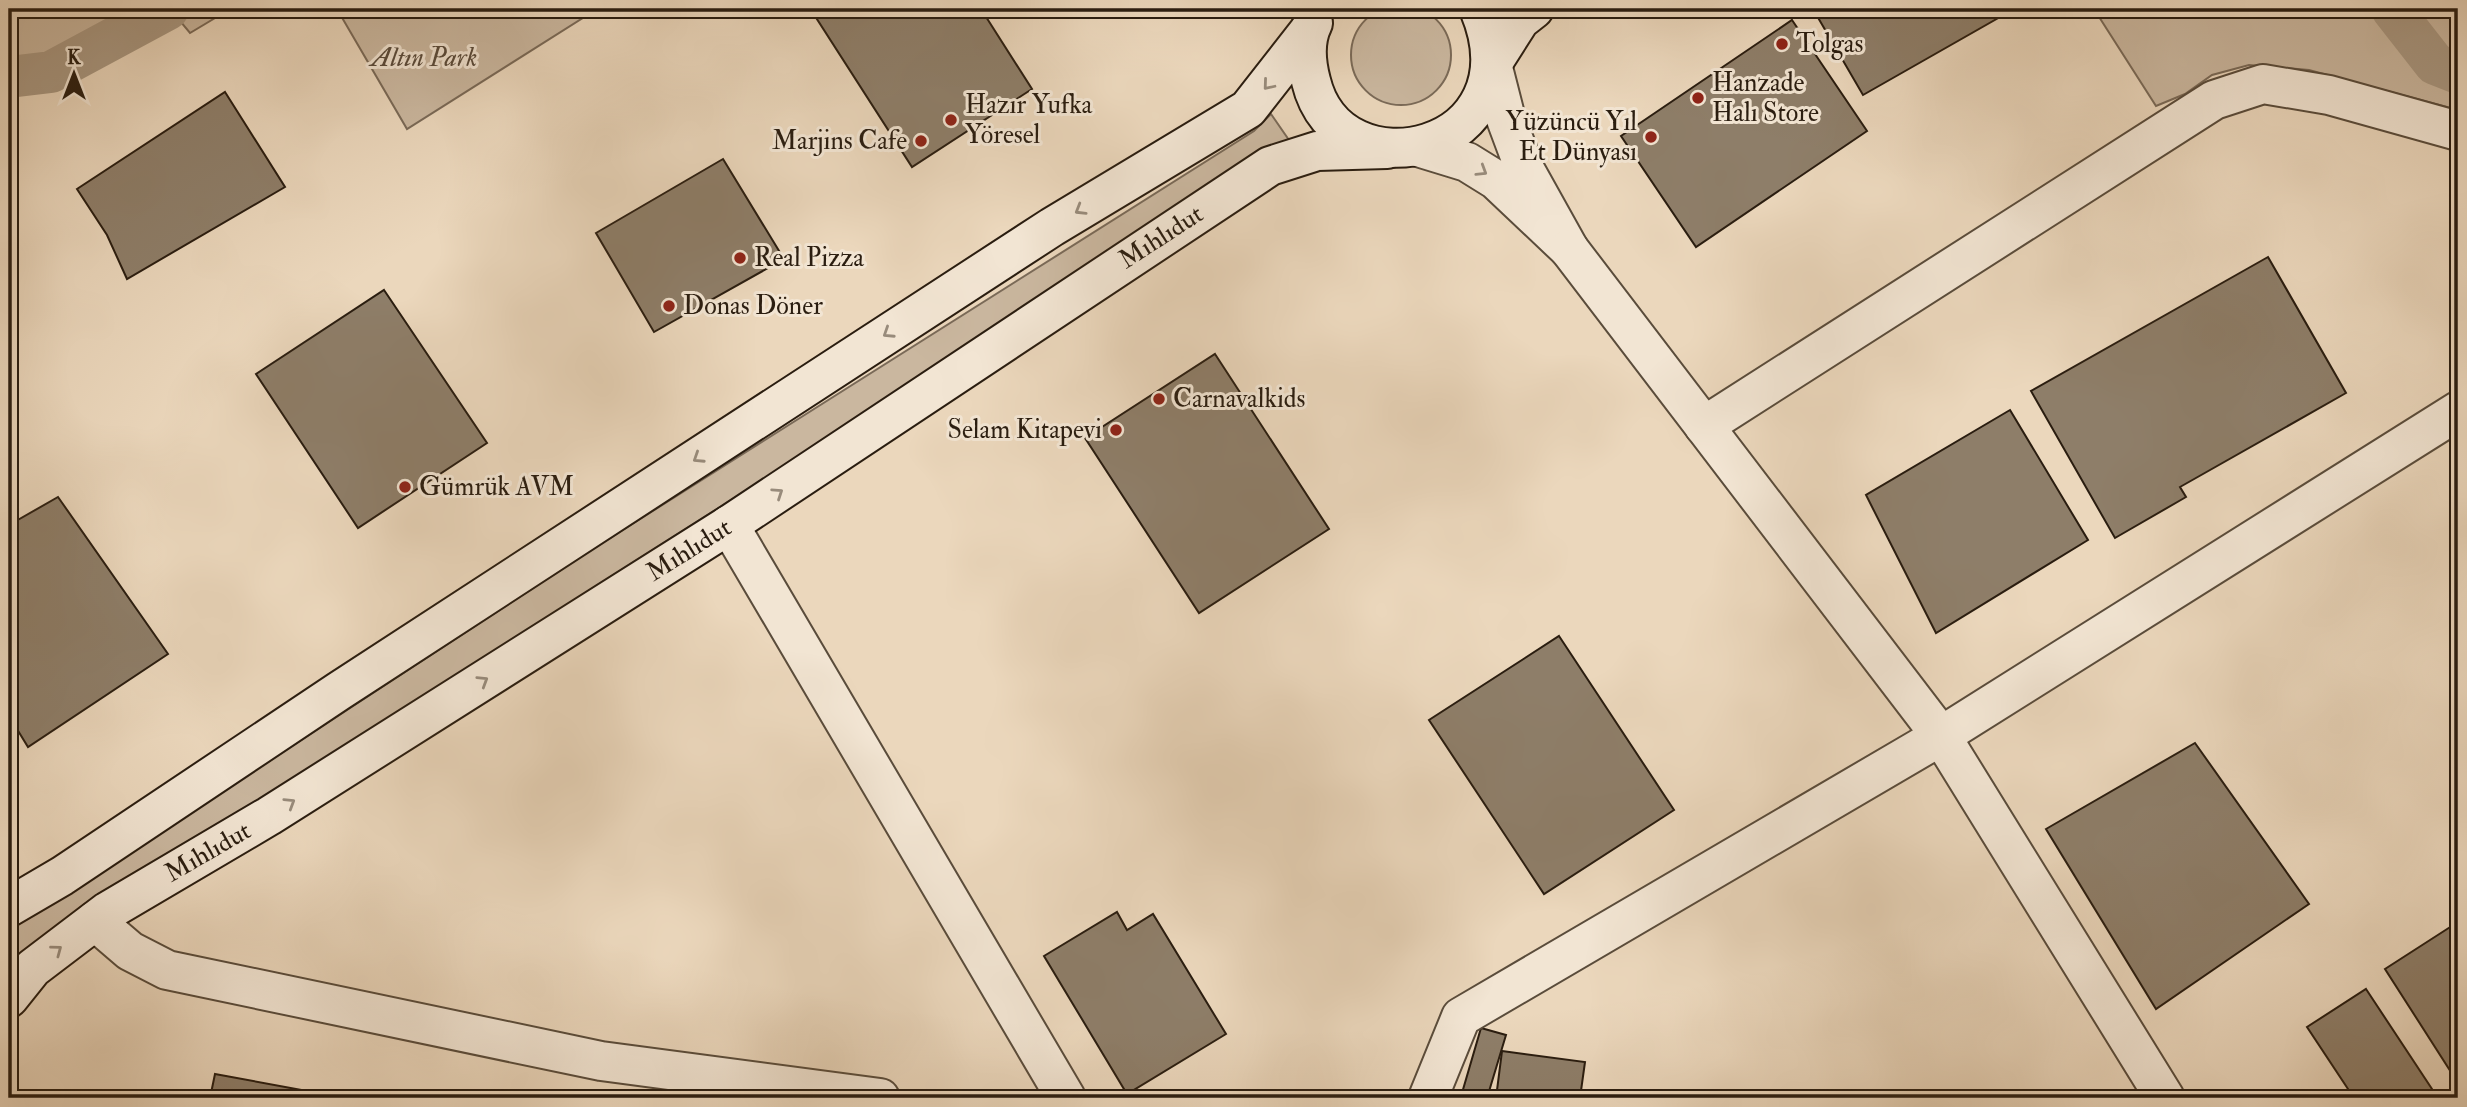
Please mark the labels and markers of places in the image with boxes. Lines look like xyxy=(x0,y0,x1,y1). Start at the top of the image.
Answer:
place label: Tolgas xyxy=(1796,28,1863,60)
marker: Tolgas xyxy=(1774,36,1790,52)
place label: Hanzade Halı Store xyxy=(1712,67,1819,129)
place label: Hazır Yufka Yöresel xyxy=(965,89,1092,151)
marker: Hanzade Halı Store xyxy=(1690,90,1706,106)
place label: Yüzüncü Yıl Et Dünyası xyxy=(1505,106,1637,168)
marker: Hazır Yufka Yöresel xyxy=(943,112,959,128)
place label: Marjins Cafe xyxy=(772,125,907,157)
marker: Yüzüncü Yıl Et Dünyası xyxy=(1643,129,1659,145)
marker: Marjins Cafe xyxy=(913,133,929,149)
place label: Real Pizza xyxy=(754,242,864,274)
marker: Real Pizza xyxy=(732,250,748,266)
place label: Donas Döner xyxy=(683,290,823,322)
marker: Donas Döner xyxy=(661,298,677,314)
place label: Carnavalkids xyxy=(1173,383,1305,415)
marker: Carnavalkids xyxy=(1151,391,1167,407)
place label: Selam Kitapevi xyxy=(948,414,1102,447)
marker: Selam Kitapevi xyxy=(1108,422,1124,438)
place label: Gümrük AVM xyxy=(419,471,574,503)
marker: Gümrük AVM xyxy=(397,479,413,495)

